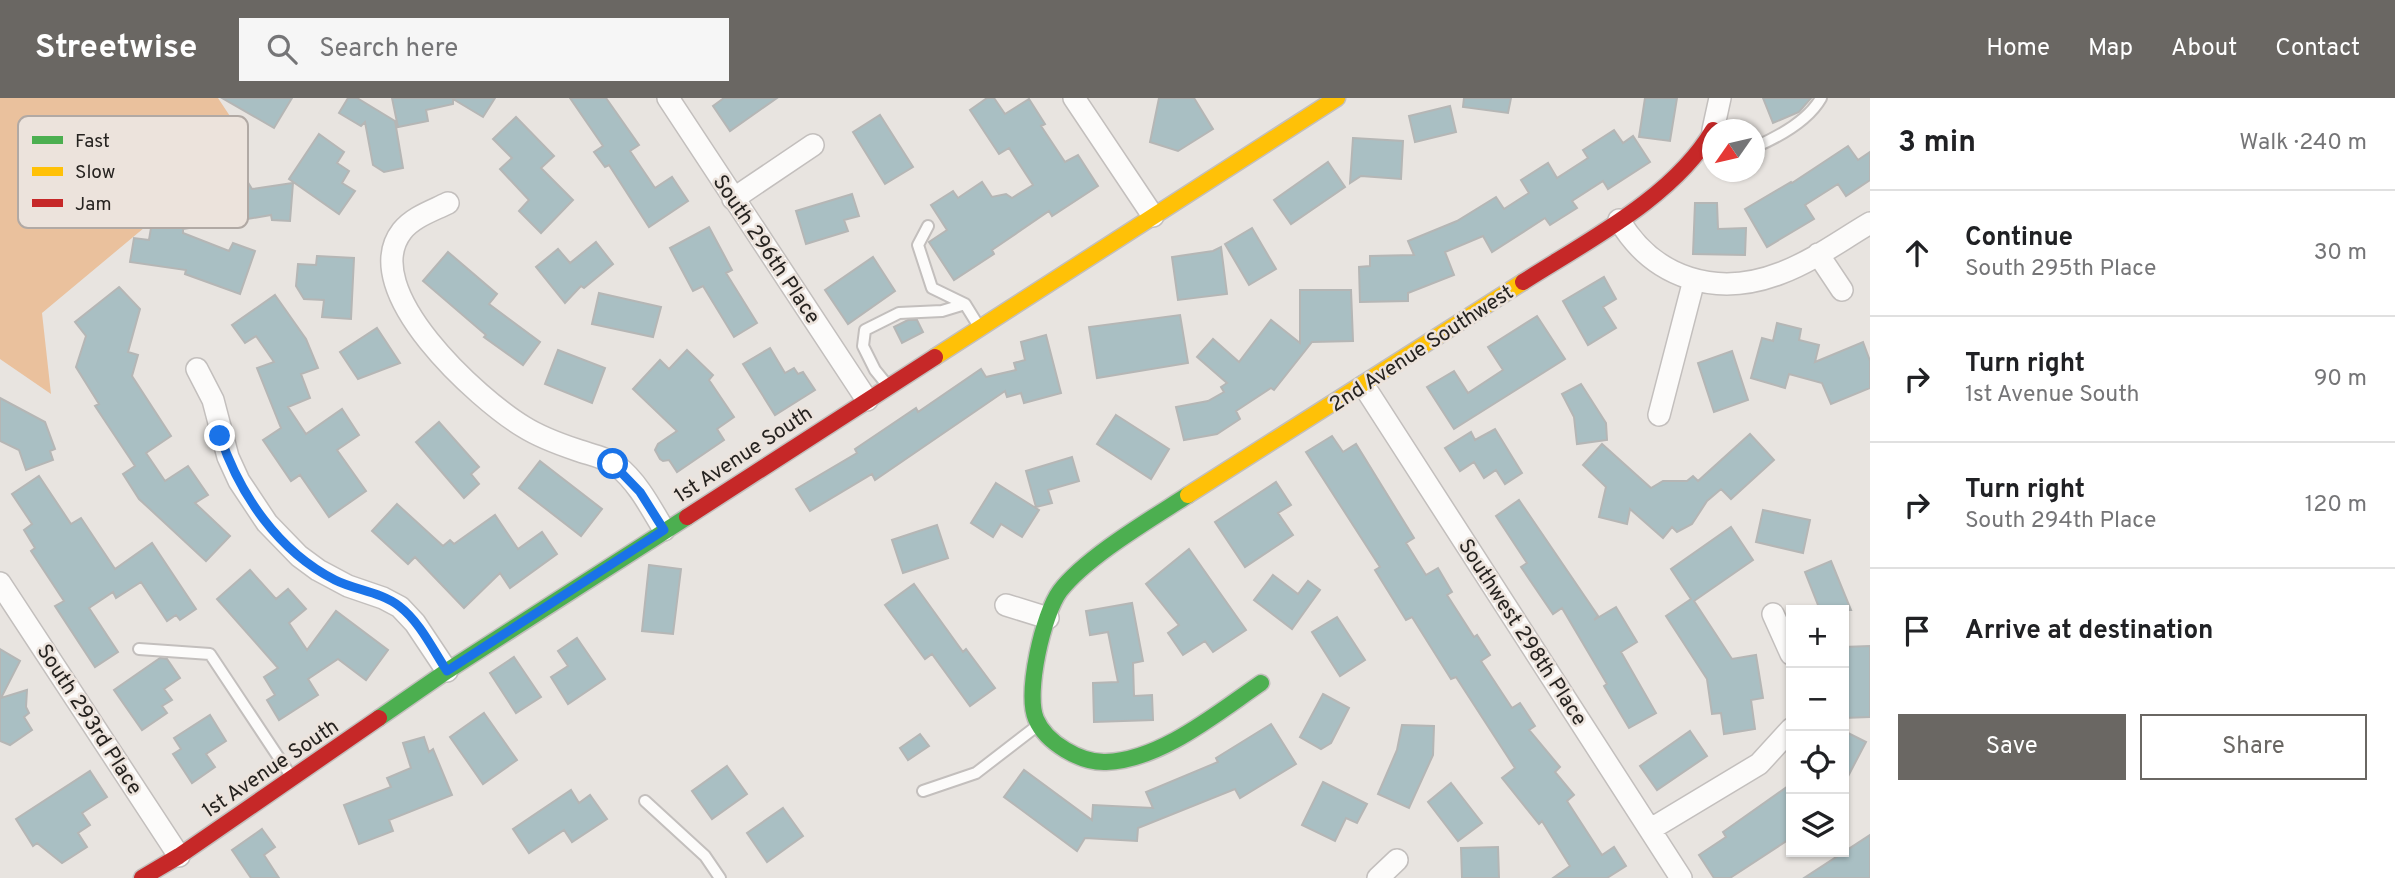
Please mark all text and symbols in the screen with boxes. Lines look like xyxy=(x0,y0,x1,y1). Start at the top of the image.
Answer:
search box xyxy=(239,18,729,81)
text: Streetwise xyxy=(35,28,197,70)
icon: search xyxy=(263,30,301,68)
text: Search here xyxy=(319,33,458,66)
text: Home xyxy=(1986,34,2050,64)
text: Map xyxy=(2088,34,2133,64)
text: About xyxy=(2171,34,2237,64)
text: Contact xyxy=(2275,34,2360,64)
legend xyxy=(18,116,248,228)
north arrow xyxy=(1702,119,1765,182)
text: 3 min xyxy=(1898,125,1976,162)
text: Walk · 240 m xyxy=(2239,129,2367,158)
text: Fast xyxy=(75,130,110,154)
text: Slow xyxy=(75,161,115,185)
street label: South 296th Place xyxy=(706,170,826,330)
text: Jam xyxy=(75,193,112,217)
text: Continue xyxy=(1965,222,2073,255)
icon: ahead xyxy=(1898,234,1936,272)
text: 30 m xyxy=(2314,239,2367,268)
text: South 295th Place xyxy=(1965,255,2156,284)
street label: 2nd Avenue Southwest xyxy=(1325,280,1519,419)
text: Turn right xyxy=(1965,348,2085,381)
icon: right xyxy=(1898,360,1936,398)
text: 90 m xyxy=(2314,365,2367,394)
text: 1st Avenue South xyxy=(1965,381,2139,410)
street label: 1st Avenue South xyxy=(670,401,818,510)
route end xyxy=(204,420,235,451)
route start xyxy=(597,448,628,479)
text: Turn right xyxy=(1965,474,2085,507)
icon: right xyxy=(1898,486,1936,524)
text: 120 m xyxy=(2305,491,2367,520)
text: South 294th Place xyxy=(1965,507,2156,536)
street label: Southwest 298th Place xyxy=(1451,534,1592,731)
map controls xyxy=(1786,605,1849,857)
button: + xyxy=(1786,605,1849,668)
icon: arrive xyxy=(1898,612,1936,650)
text: Arrive at destination xyxy=(1965,615,2213,648)
street label: South 293rd Place xyxy=(30,639,148,800)
button: − xyxy=(1786,668,1849,731)
street label: 1st Avenue South xyxy=(197,714,344,825)
button: Save xyxy=(1898,714,2126,780)
button: Share xyxy=(2140,714,2367,780)
button: locate xyxy=(1786,731,1849,794)
button: layers xyxy=(1786,794,1849,857)

